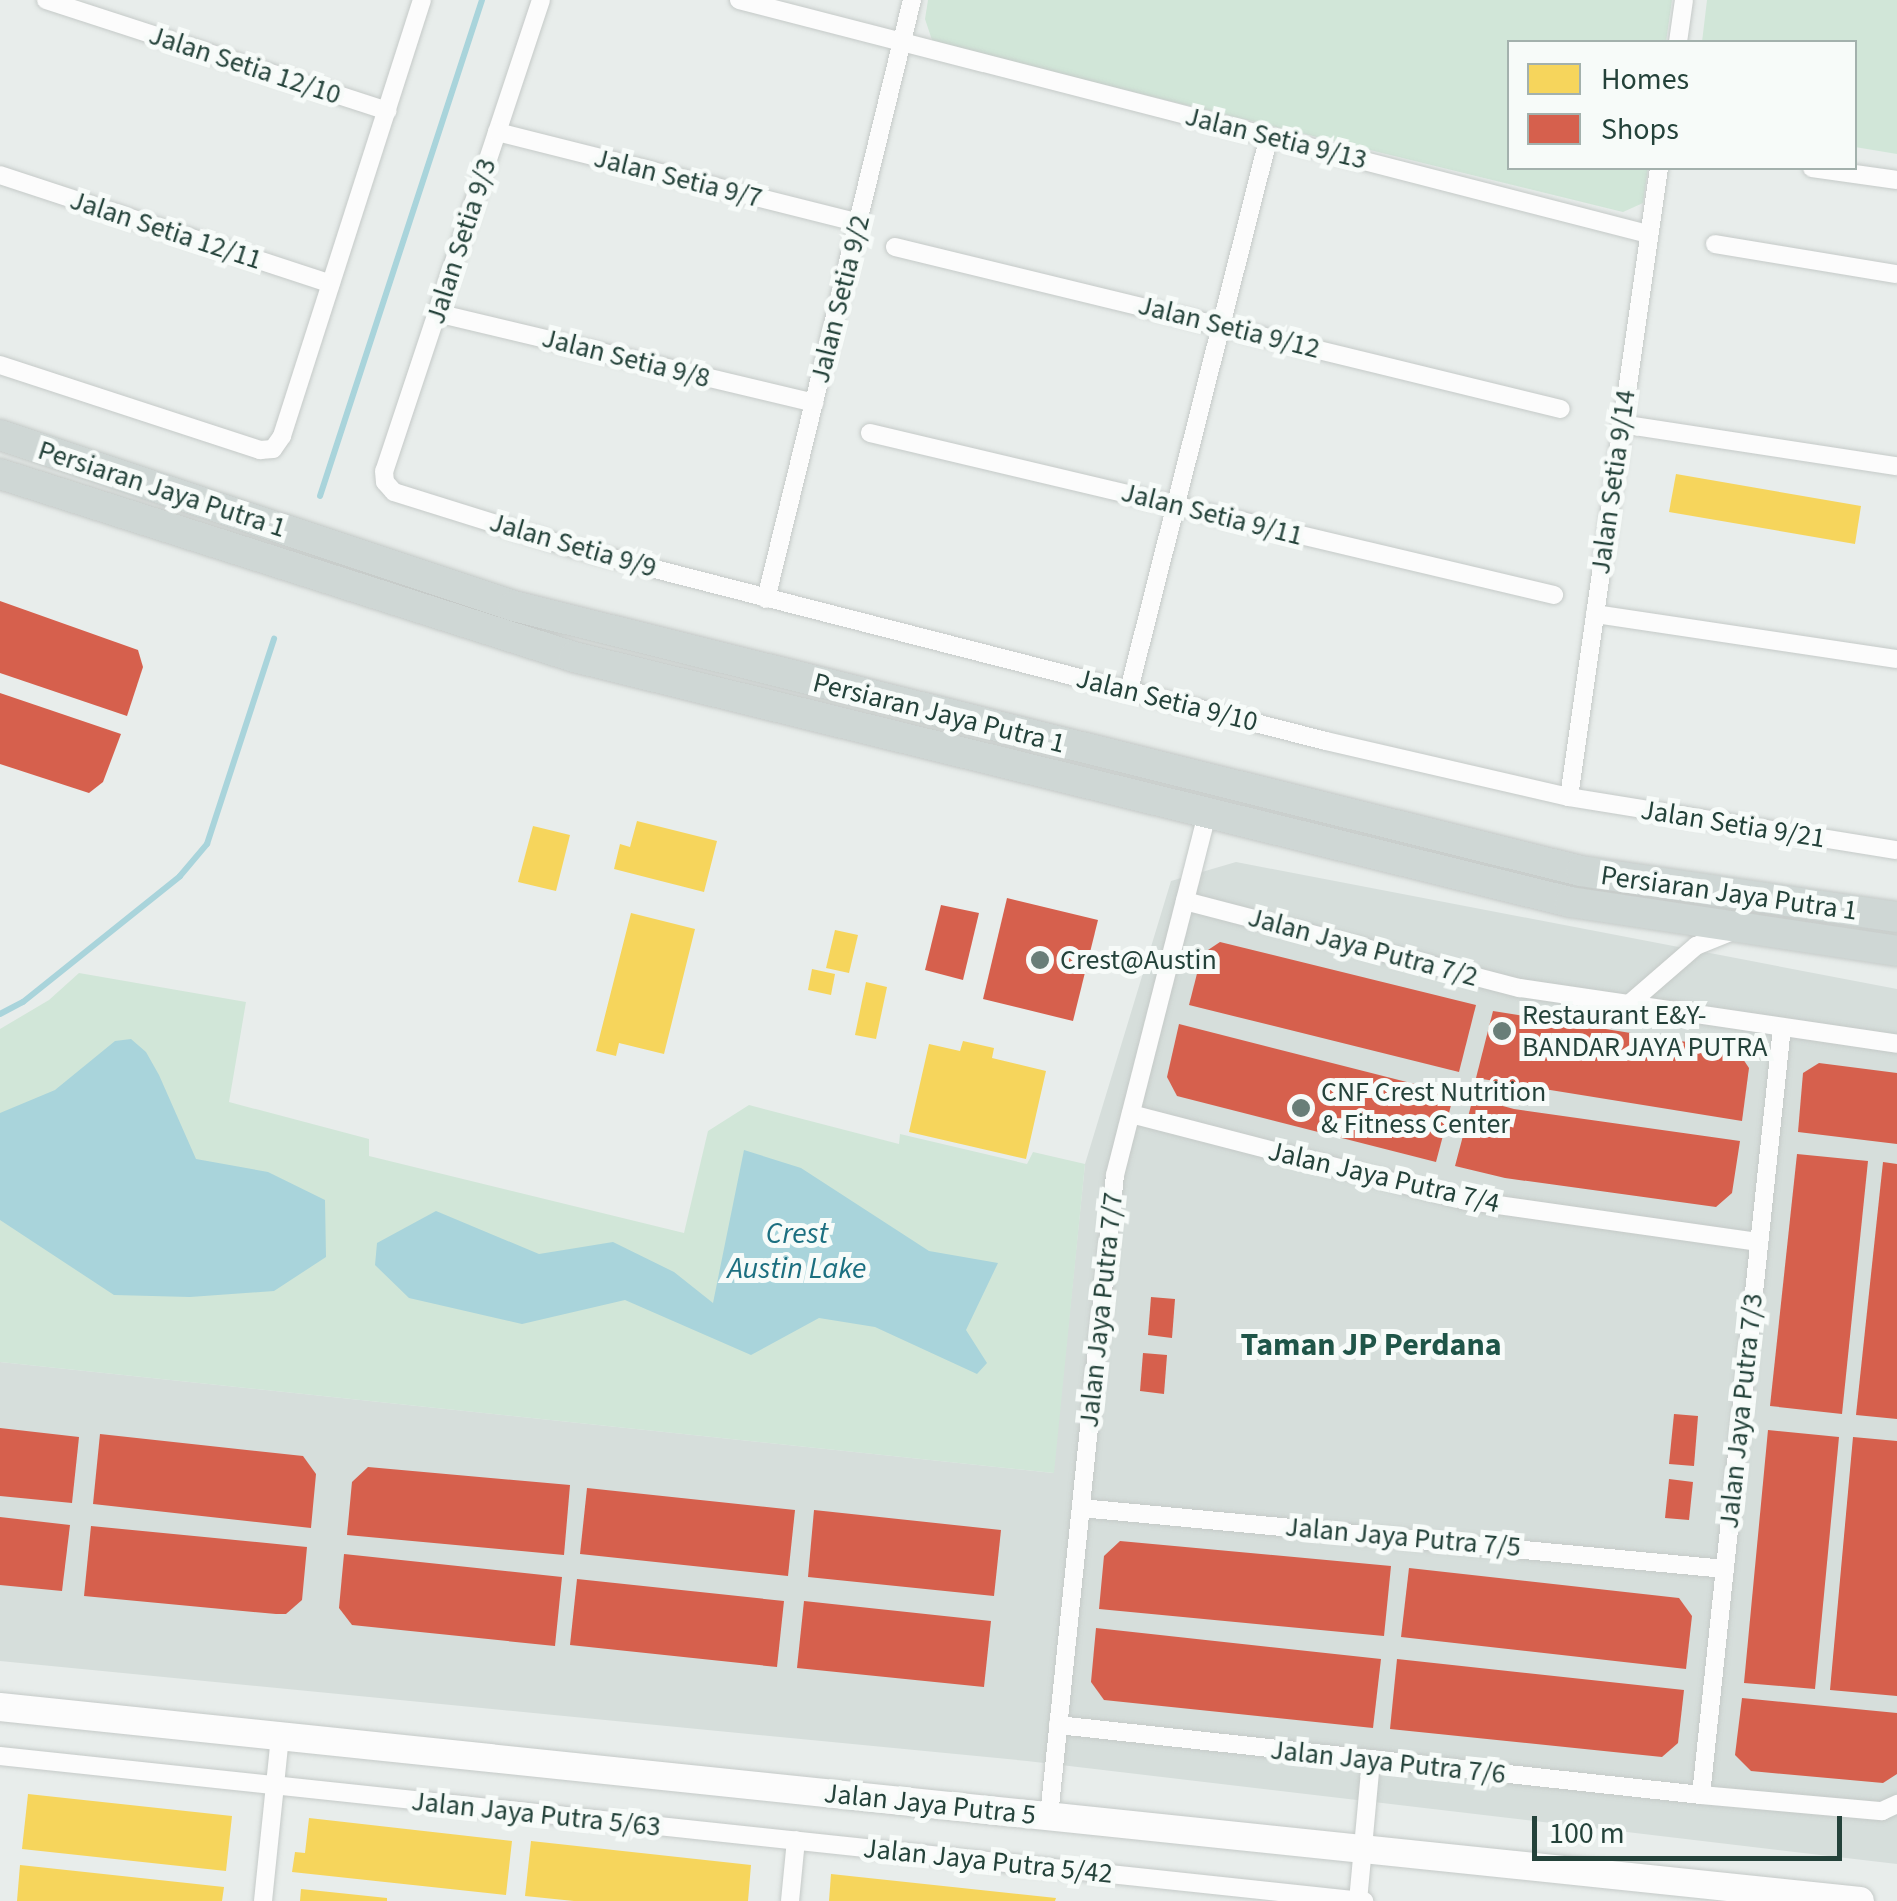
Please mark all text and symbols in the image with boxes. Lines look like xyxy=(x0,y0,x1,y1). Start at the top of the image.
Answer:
street label: Jalan Setia 12/10 xyxy=(145,18,345,112)
legend xyxy=(1507,40,1857,170)
text: Homes xyxy=(1601,58,1689,101)
street label: Jalan Setia 9/13 xyxy=(1182,99,1370,177)
text: Shops xyxy=(1601,108,1679,151)
street label: Jalan Setia 9/7 xyxy=(591,141,765,215)
street label: Jalan Setia 9/3 xyxy=(418,154,504,328)
street label: Jalan Setia 12/11 xyxy=(66,183,266,277)
street label: Jalan Setia 9/2 xyxy=(803,212,877,386)
street label: Jalan Setia 9/12 xyxy=(1135,288,1323,366)
street label: Jalan Setia 9/8 xyxy=(539,321,713,395)
street label: Jalan Setia 9/14 xyxy=(1583,388,1643,576)
street label: Persiaran Jaya Putra 1 xyxy=(34,433,290,545)
street label: Jalan Setia 9/11 xyxy=(1118,475,1306,553)
street label: Jalan Setia 9/9 xyxy=(486,505,660,585)
street label: Jalan Setia 9/10 xyxy=(1073,661,1261,739)
street label: Persiaran Jaya Putra 1 xyxy=(810,665,1068,761)
street label: Jalan Setia 9/21 xyxy=(1639,793,1827,855)
street label: Persiaran Jaya Putra 1 xyxy=(1599,858,1859,928)
street label: Jalan Jaya Putra 7/2 xyxy=(1244,900,1482,994)
place label: Crest@Austin xyxy=(1060,943,1217,977)
marker: Crest@Austin xyxy=(1029,949,1051,971)
place label: Restaurant E&Y- BANDAR JAYA PUTRA xyxy=(1522,998,1767,1064)
marker: Restaurant E&Y- BANDAR JAYA PUTRA xyxy=(1491,1020,1513,1042)
place label: CNF Crest Nutrition & Fitness Center xyxy=(1321,1075,1546,1141)
marker: CNF Crest Nutrition & Fitness Center xyxy=(1290,1097,1312,1119)
street label: Jalan Jaya Putra 7/4 xyxy=(1265,1134,1503,1220)
street label: Jalan Jaya Putra 7/7 xyxy=(1072,1191,1130,1429)
water label: Crest Austin Lake xyxy=(728,1216,866,1286)
street label: Jalan Jaya Putra 7/3 xyxy=(1712,1292,1770,1530)
district label: Taman JP Perdana xyxy=(1240,1326,1502,1364)
street label: Jalan Jaya Putra 7/5 xyxy=(1284,1510,1522,1564)
street label: Jalan Jaya Putra 7/6 xyxy=(1269,1733,1507,1791)
street label: Jalan Jaya Putra 5 xyxy=(822,1776,1038,1832)
street label: Jalan Jaya Putra 5/63 xyxy=(410,1784,662,1844)
scale bar xyxy=(1537,1796,1847,1858)
text: 100 m xyxy=(1549,1812,1625,1855)
street label: Jalan Jaya Putra 5/42 xyxy=(862,1831,1114,1891)

